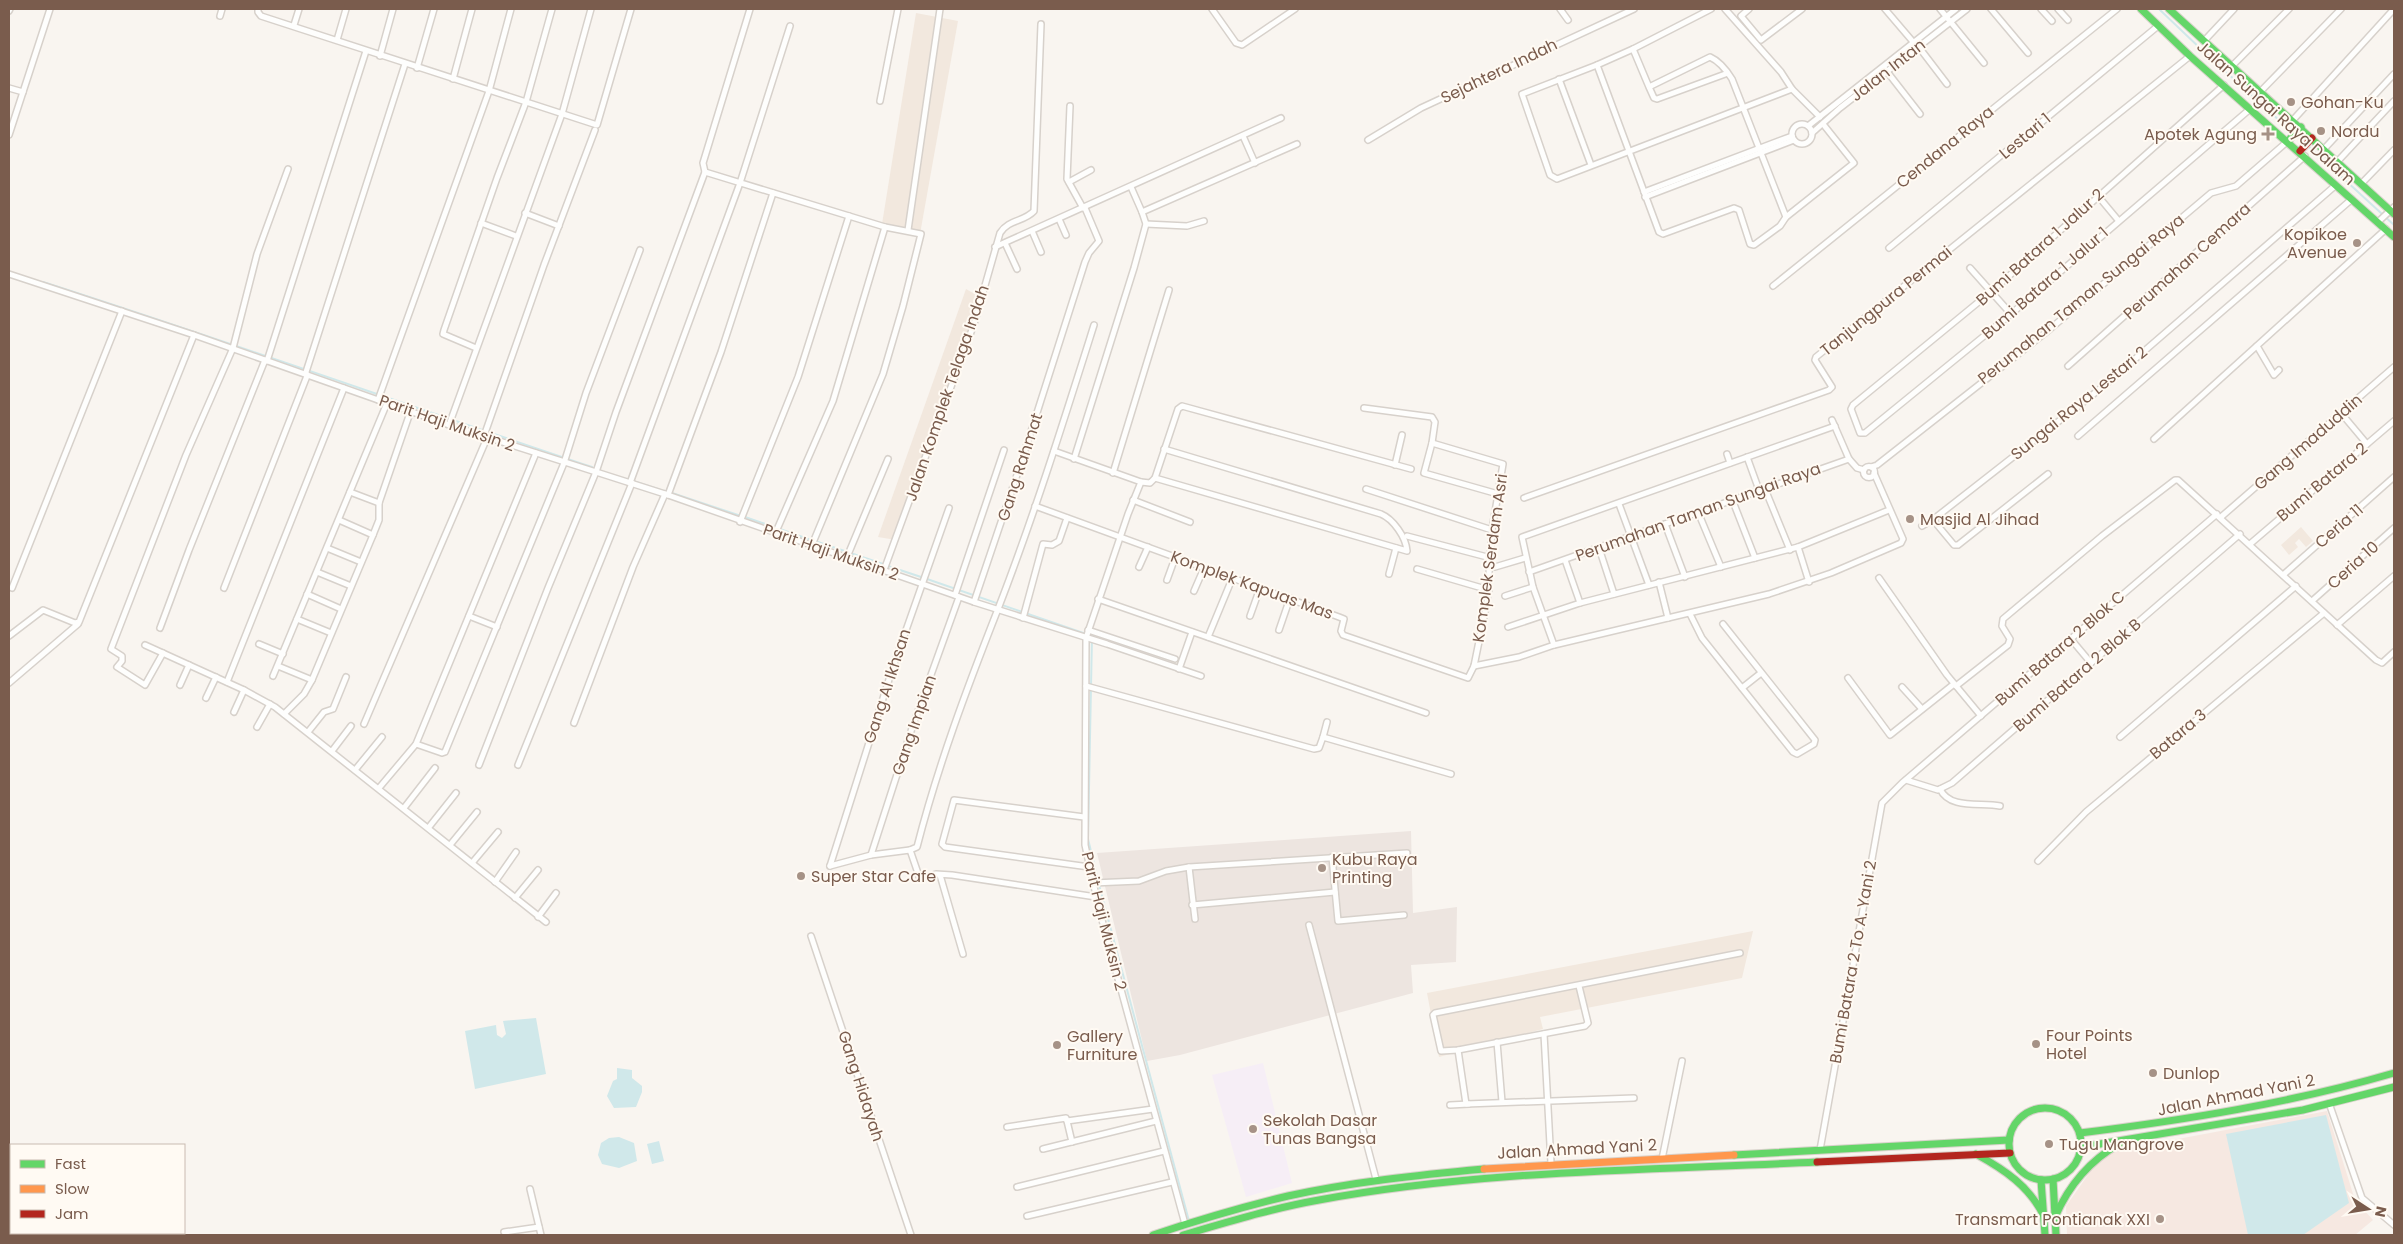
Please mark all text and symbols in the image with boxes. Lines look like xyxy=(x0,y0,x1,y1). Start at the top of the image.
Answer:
street label: Sejahtera Indah xyxy=(1437,33,1561,109)
street label: Jalan Intan xyxy=(1846,33,1930,107)
street label: Jalan Sungai Raya Dalam xyxy=(2192,35,2360,191)
place label: Gohan-Ku xyxy=(2301,91,2384,114)
marker: Gohan-Ku xyxy=(2285,96,2297,108)
street label: Cendana Raya xyxy=(1891,100,1999,194)
street label: Lestari 1 xyxy=(1994,108,2056,164)
place label: Nordu xyxy=(2331,120,2380,143)
place label: Apotek Agung xyxy=(2144,123,2257,146)
marker: Nordu xyxy=(2315,125,2327,137)
marker: Apotek Agung xyxy=(2261,127,2275,141)
street label: Bumi Batara 1 Jalur 2 xyxy=(1971,183,2109,311)
street label: Perumahan Cemara xyxy=(2118,197,2256,325)
street label: Perumahan Taman Sungai Raya xyxy=(1973,208,2189,390)
street label: Bumi Batara 1 Jalur 1 xyxy=(1977,221,2113,345)
place label: Kopikoe Avenue xyxy=(2284,223,2347,264)
marker: Kopikoe Avenue xyxy=(2351,237,2363,249)
street label: Tanjungpura Permai xyxy=(1815,241,1957,361)
street label: Jalan Komplek Telaga Indah xyxy=(899,282,995,504)
street label: Sungai Raya Lestari 2 xyxy=(2006,341,2152,465)
street label: Gang Imaduddin xyxy=(2249,388,2367,496)
street label: Parit Haji Muksin 2 xyxy=(376,389,518,457)
street label: Gang Rahmat xyxy=(992,410,1048,524)
street label: Bumi Batara 2 xyxy=(2272,437,2372,527)
street label: Perumahan Taman Sungai Raya xyxy=(1572,457,1824,567)
street label: Komplek Serdam Asri xyxy=(1467,472,1513,644)
street label: Ceria 11 xyxy=(2310,498,2368,554)
place label: Masjid Al Jihad xyxy=(1920,508,2039,531)
marker: Masjid Al Jihad xyxy=(1904,513,1916,525)
street label: Parit Haji Muksin 2 xyxy=(760,518,902,586)
street label: Ceria 10 xyxy=(2322,536,2384,594)
street label: Komplek Kapuas Mas xyxy=(1168,545,1336,625)
street label: Bumi Batara 2 Blok C xyxy=(1990,585,2130,711)
street label: Bumi Batara 2 Blok B xyxy=(2008,613,2146,737)
street label: Gang Al Ikhsan xyxy=(858,626,916,746)
street label: Gang Impian xyxy=(886,672,942,778)
street label: Batara 3 xyxy=(2145,703,2211,765)
place label: Kubu Raya Printing xyxy=(1332,848,1418,889)
street label: Parit Haji Muksin 2 xyxy=(1076,849,1132,993)
street label: Bumi Batara 2 To A. Yani 2 xyxy=(1824,859,1882,1065)
marker: Kubu Raya Printing xyxy=(1316,862,1328,874)
place label: Super Star Cafe xyxy=(811,865,936,888)
marker: Super Star Cafe xyxy=(795,870,807,882)
place label: Four Points Hotel xyxy=(2046,1024,2133,1065)
place label: Gallery Furniture xyxy=(1067,1025,1137,1066)
street label: Gang Hidayah xyxy=(832,1028,890,1144)
marker: Four Points Hotel xyxy=(2030,1038,2042,1050)
marker: Gallery Furniture xyxy=(1051,1039,1063,1051)
place label: Dunlop xyxy=(2163,1062,2220,1085)
marker: Dunlop xyxy=(2147,1067,2159,1079)
street label: Jalan Ahmad Yani 2 xyxy=(2155,1068,2317,1122)
place label: Sekolah Dasar Tunas Bangsa xyxy=(1263,1109,1377,1150)
marker: Sekolah Dasar Tunas Bangsa xyxy=(1247,1123,1259,1135)
street label: Jalan Ahmad Yani 2 xyxy=(1497,1133,1657,1165)
place label: Tugu Mangrove xyxy=(2059,1133,2184,1156)
marker: Tugu Mangrove xyxy=(2043,1138,2055,1150)
legend xyxy=(10,1144,185,1234)
text: Fast xyxy=(55,1153,86,1174)
text: Slow xyxy=(55,1178,90,1199)
north arrow xyxy=(2343,1184,2393,1234)
text: Jam xyxy=(55,1203,89,1224)
text: N xyxy=(2370,1204,2392,1219)
place label: Transmart Pontianak XXI xyxy=(1955,1208,2150,1231)
marker: Transmart Pontianak XXI xyxy=(2154,1213,2166,1225)

